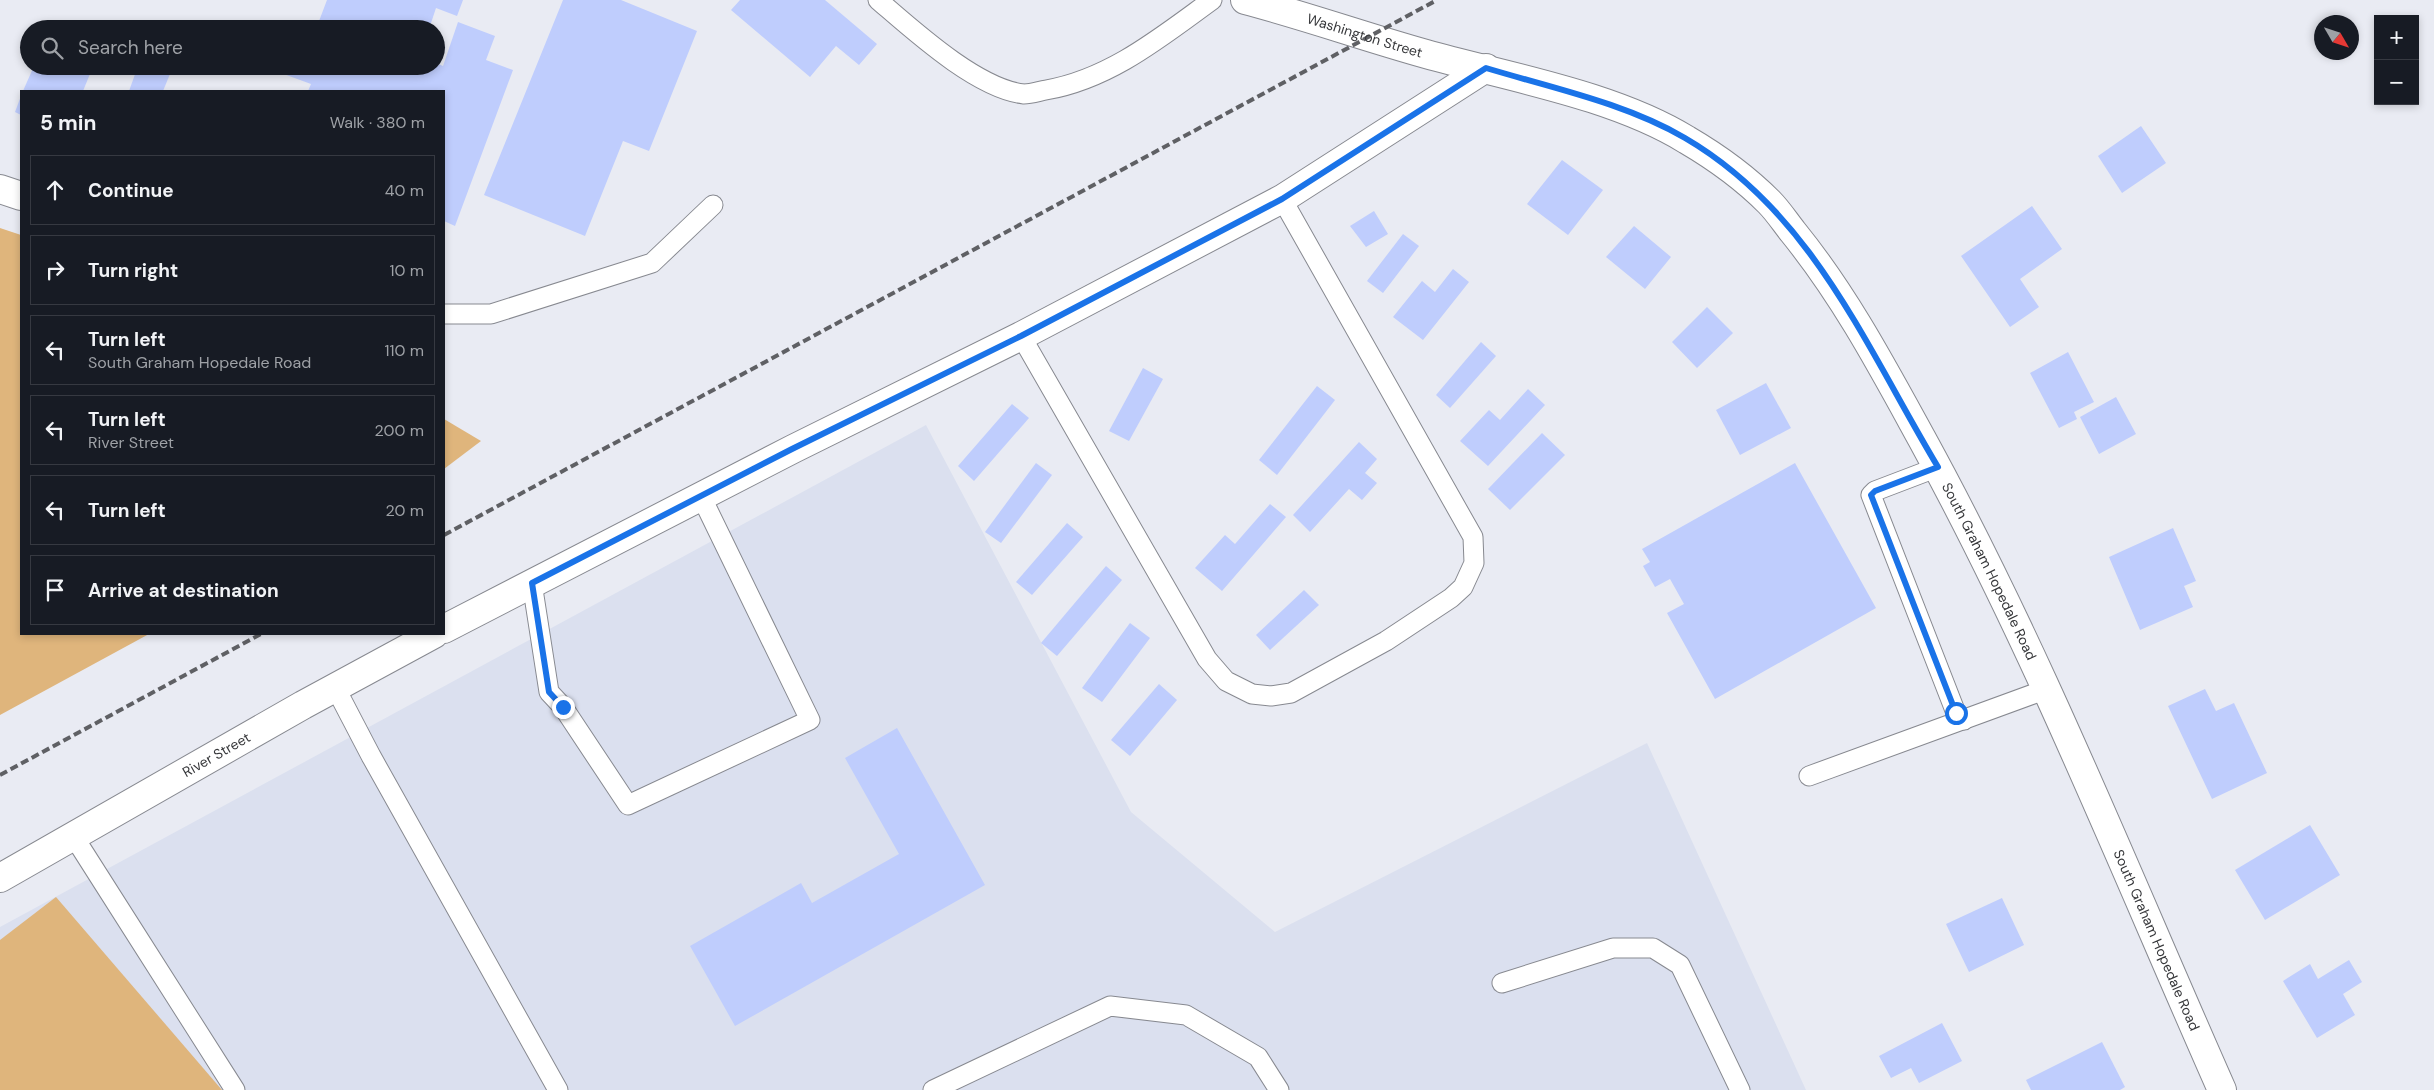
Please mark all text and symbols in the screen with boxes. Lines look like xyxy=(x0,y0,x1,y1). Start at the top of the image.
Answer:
street label: Washington Street xyxy=(1305,9,1425,62)
north arrow xyxy=(2314,15,2359,60)
map controls xyxy=(2374,15,2419,105)
button: + xyxy=(2374,15,2419,60)
search box xyxy=(20,20,445,75)
icon: search xyxy=(38,34,66,62)
text: Search here xyxy=(78,35,183,60)
button: − xyxy=(2374,60,2419,105)
text: 5 min xyxy=(40,109,96,137)
text: Walk · 380 m xyxy=(330,112,425,133)
icon: ahead xyxy=(41,176,69,204)
text: Continue xyxy=(88,178,174,203)
text: 40 m xyxy=(385,180,424,201)
icon: right xyxy=(41,256,69,284)
text: Turn right xyxy=(88,258,178,283)
text: 10 m xyxy=(390,260,424,281)
text: Turn left xyxy=(88,327,166,352)
icon: left xyxy=(41,336,69,364)
text: 110 m xyxy=(385,340,424,361)
text: South Graham Hopedale Road xyxy=(88,352,311,373)
text: Turn left xyxy=(88,407,166,432)
icon: left xyxy=(41,416,69,444)
text: 200 m xyxy=(375,420,424,441)
text: River Street xyxy=(88,432,174,453)
street label: South Graham Hopedale Road xyxy=(1938,480,2041,663)
icon: left xyxy=(41,496,69,524)
text: Turn left xyxy=(88,498,166,523)
text: 20 m xyxy=(385,500,424,521)
icon: arrive xyxy=(41,576,69,604)
text: Arrive at destination xyxy=(88,578,279,603)
route end xyxy=(552,696,575,719)
route start xyxy=(1945,702,1968,725)
street label: River Street xyxy=(179,728,253,781)
street label: South Graham Hopedale Road xyxy=(2110,847,2204,1033)

